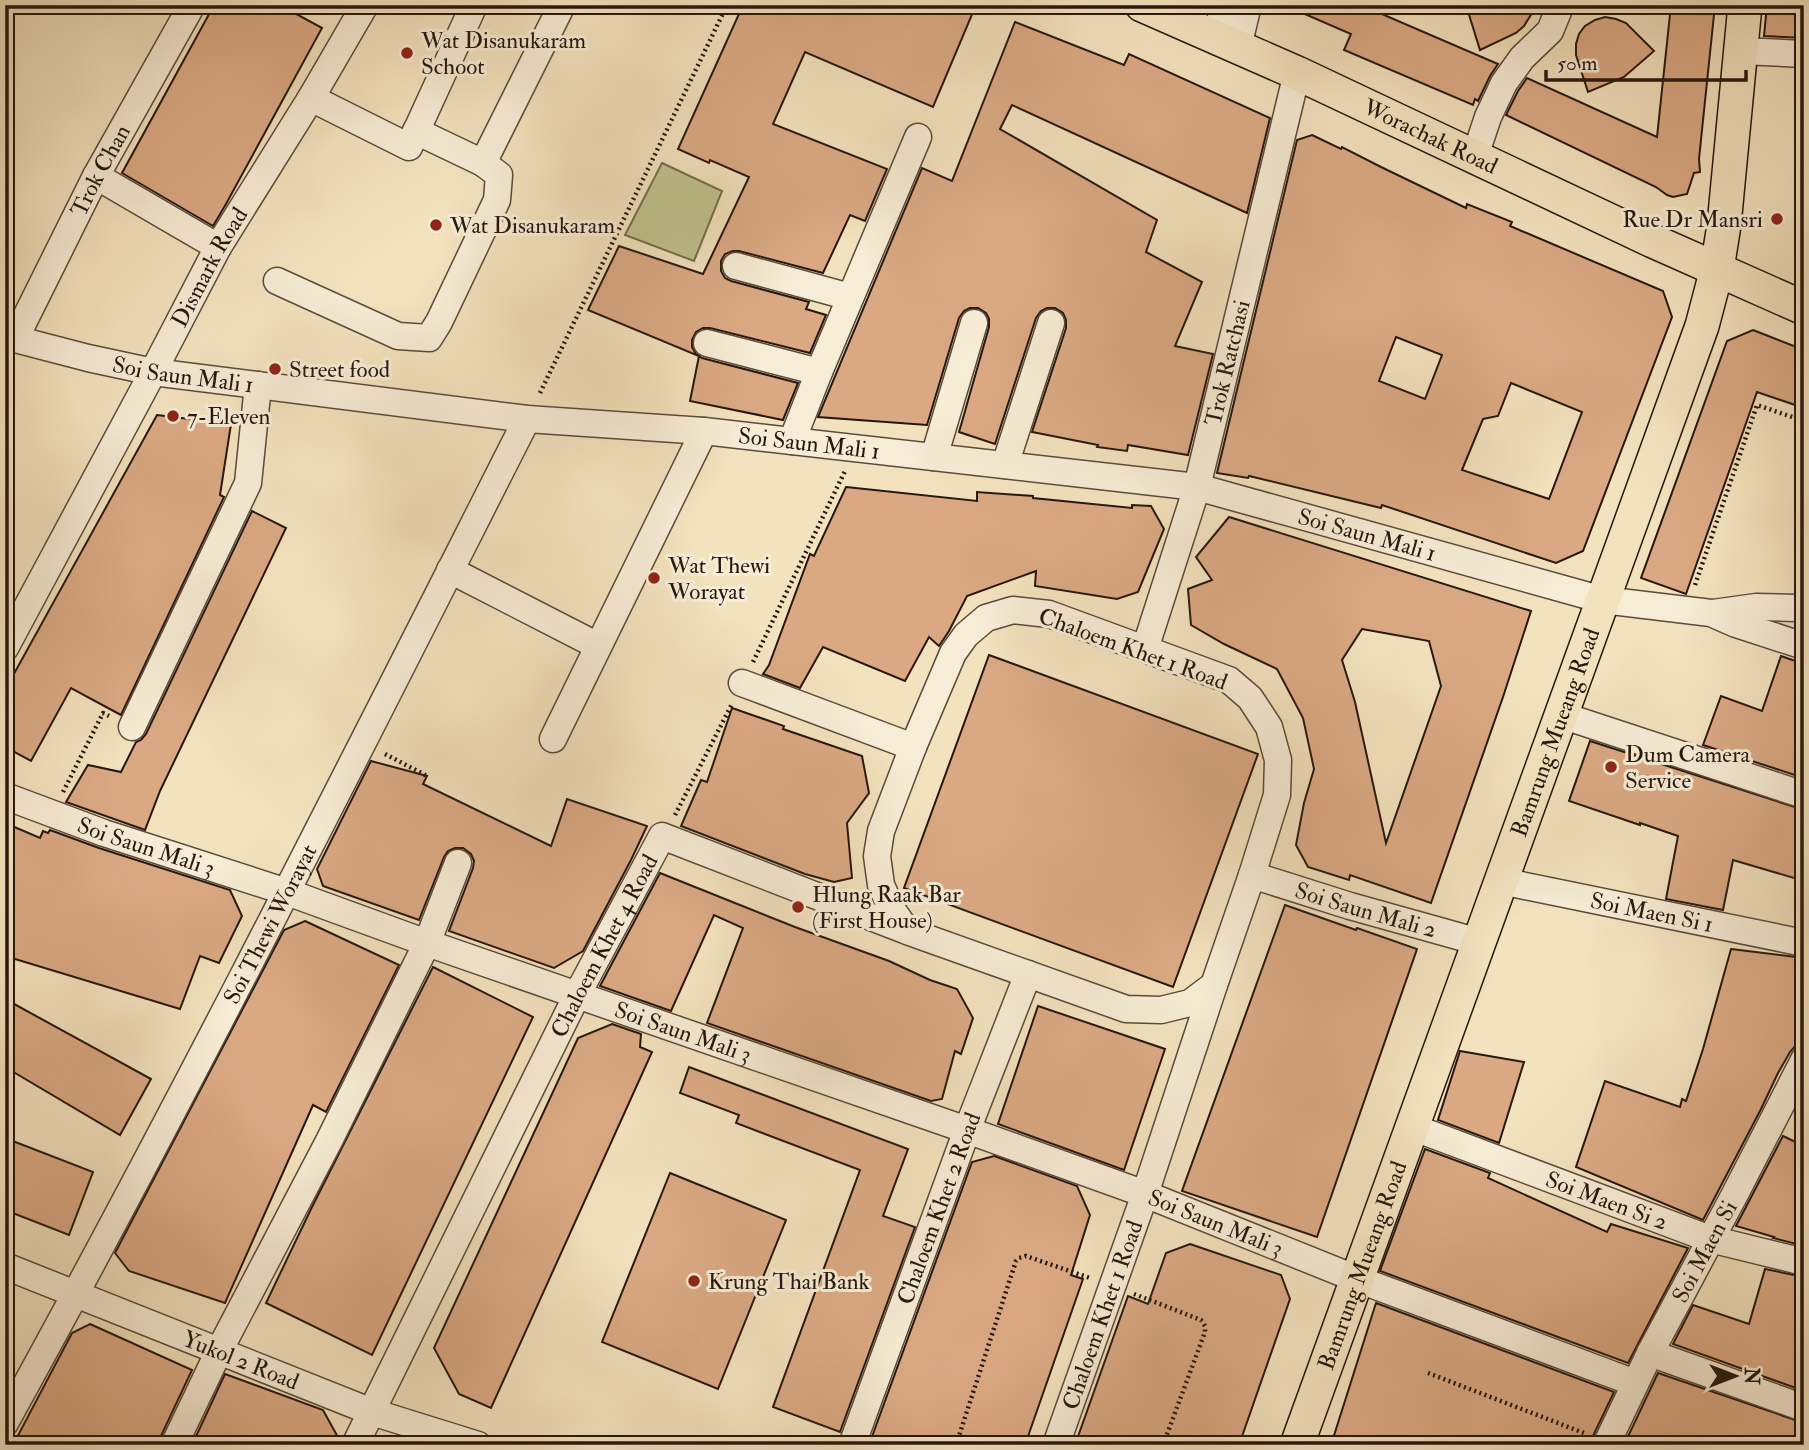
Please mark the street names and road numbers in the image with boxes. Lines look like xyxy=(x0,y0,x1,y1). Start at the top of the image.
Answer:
street label: Worachak Road xyxy=(1358,92,1502,180)
street label: Trok Chan xyxy=(64,119,137,221)
street label: Dismark Road xyxy=(164,202,254,332)
street label: Trok Ratchasi xyxy=(1198,297,1256,428)
street label: Soi Saun Mali 1 xyxy=(110,349,255,399)
street label: Soi Saun Mali 1 xyxy=(737,420,881,465)
street label: Soi Saun Mali 1 xyxy=(1295,501,1440,567)
street label: Chaloem Khet 1 Road xyxy=(1035,601,1231,697)
street label: Bamrung Mueang Road xyxy=(1504,624,1606,841)
street label: Soi Saun Mali 3 xyxy=(73,810,219,882)
street label: Soi Thewi Worayat xyxy=(217,839,323,1009)
street label: Chaloem Khet 4 Road xyxy=(544,849,664,1042)
street label: Soi Saun Mali 2 xyxy=(1292,875,1440,944)
street label: Soi Maen Si 1 xyxy=(1588,885,1716,939)
street label: Soi Saun Mali 3 xyxy=(611,995,755,1069)
street label: Chaloem Khet 2 Road xyxy=(890,1108,987,1308)
street label: Bamrung Mueang Road xyxy=(1311,1157,1413,1374)
street label: Soi Maen Si 2 xyxy=(1542,1164,1672,1236)
street label: Soi Saun Mali 3 xyxy=(1144,1182,1288,1262)
street label: Soi Maen Si xyxy=(1665,1196,1743,1308)
street label: Chaloem Khet 1 Road xyxy=(1055,1216,1149,1413)
street label: Yukol 2 Road xyxy=(179,1324,303,1396)

